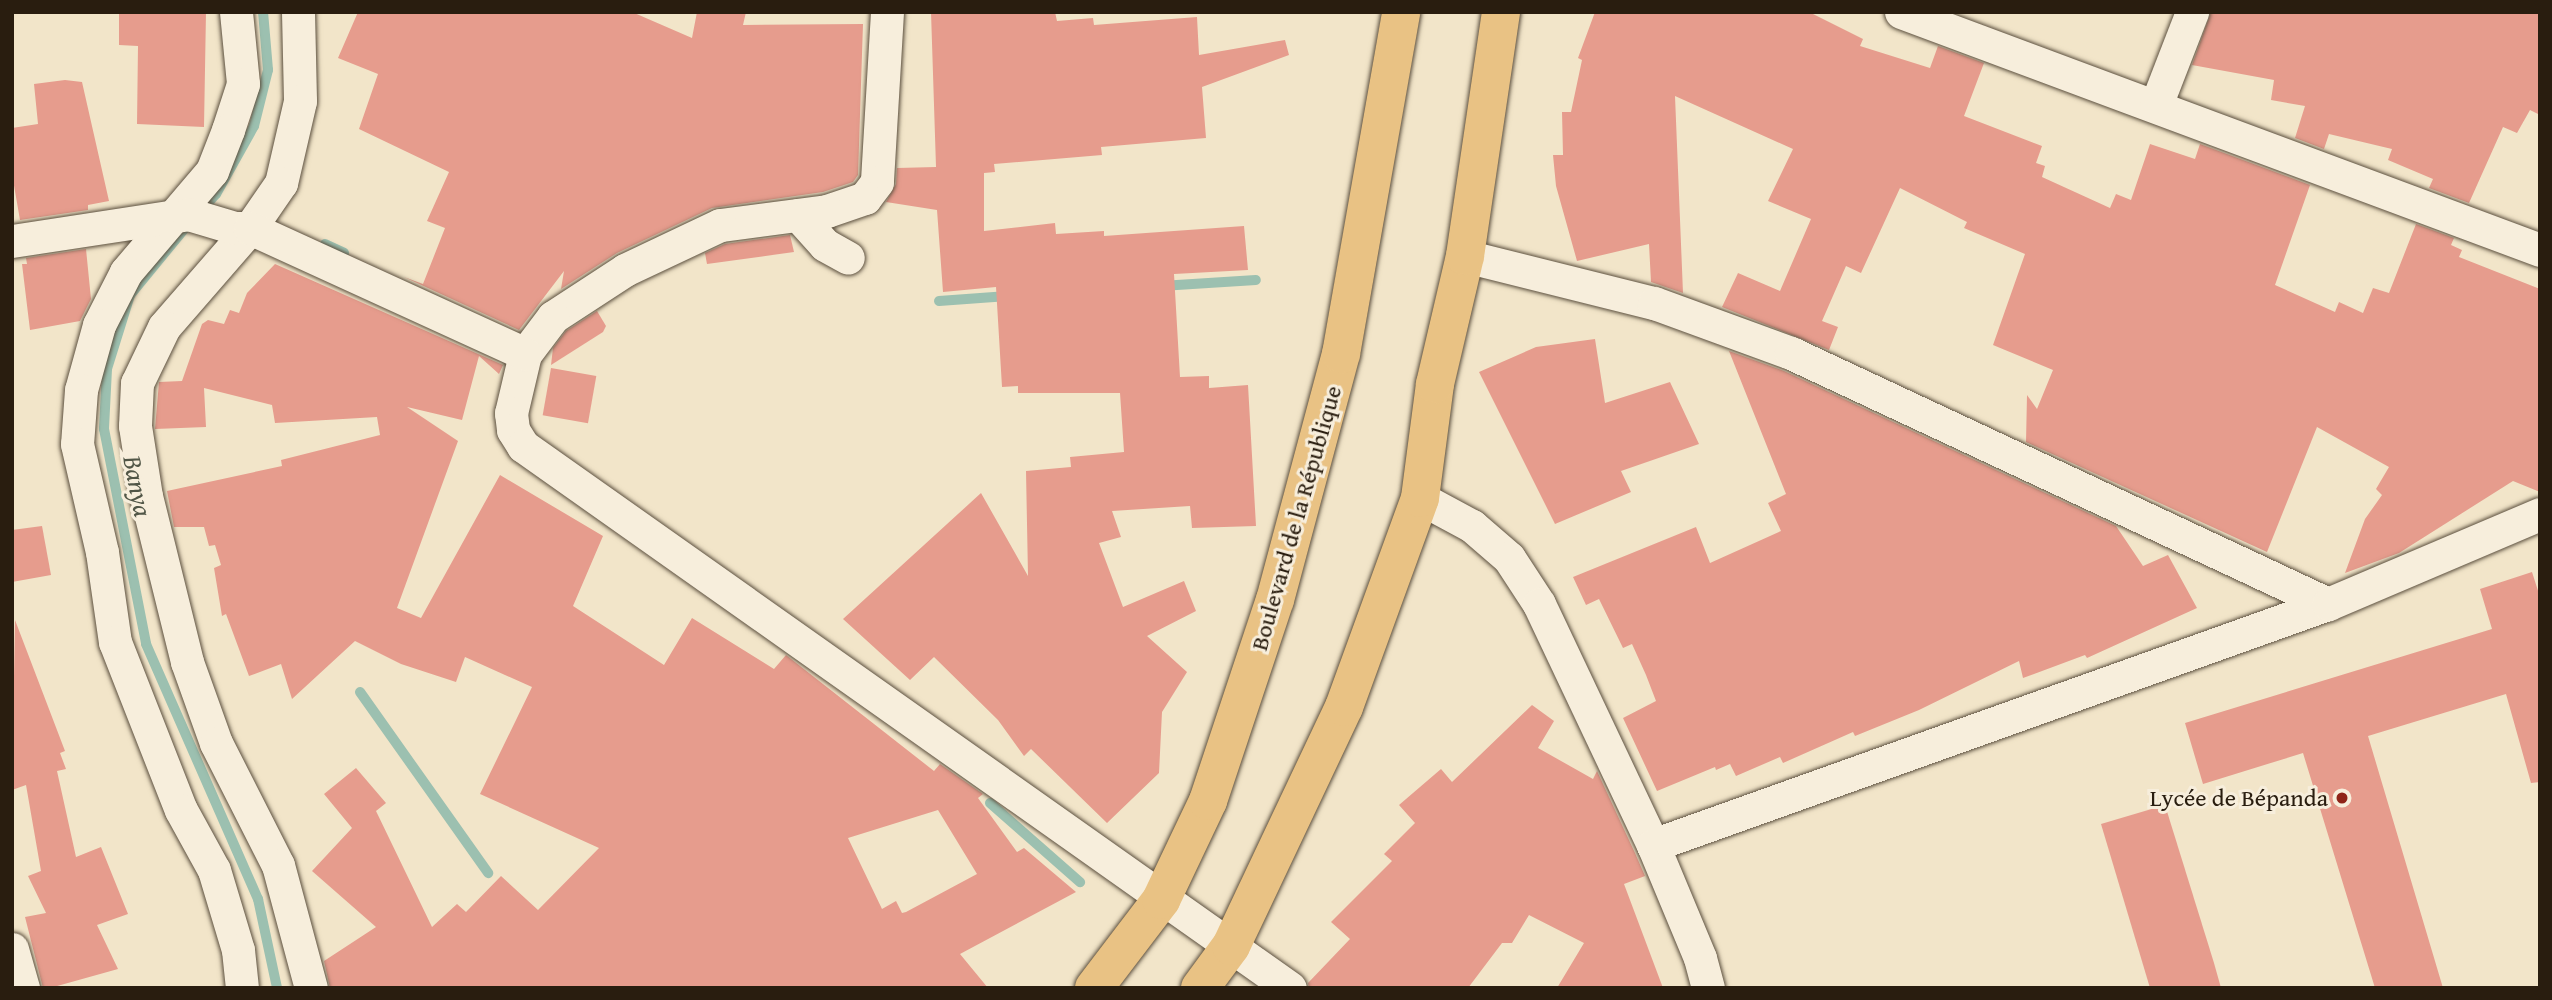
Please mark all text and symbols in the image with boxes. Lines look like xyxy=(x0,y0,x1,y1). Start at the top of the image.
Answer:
street label: Boulevard de la République xyxy=(1244,382,1348,654)
water label: Banya xyxy=(117,453,159,519)
place label: Lycée de Bépanda xyxy=(2150,784,2328,812)
marker: Lycée de Bépanda xyxy=(2334,790,2350,806)

